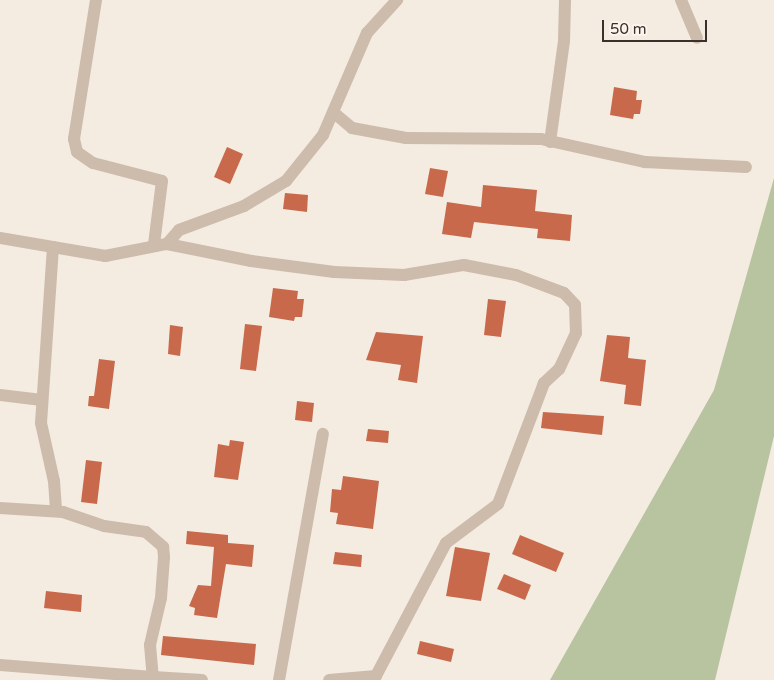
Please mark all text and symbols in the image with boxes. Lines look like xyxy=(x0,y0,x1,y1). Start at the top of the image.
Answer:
scale bar xyxy=(604,10,709,42)
text: 50 m xyxy=(610,20,647,38)

